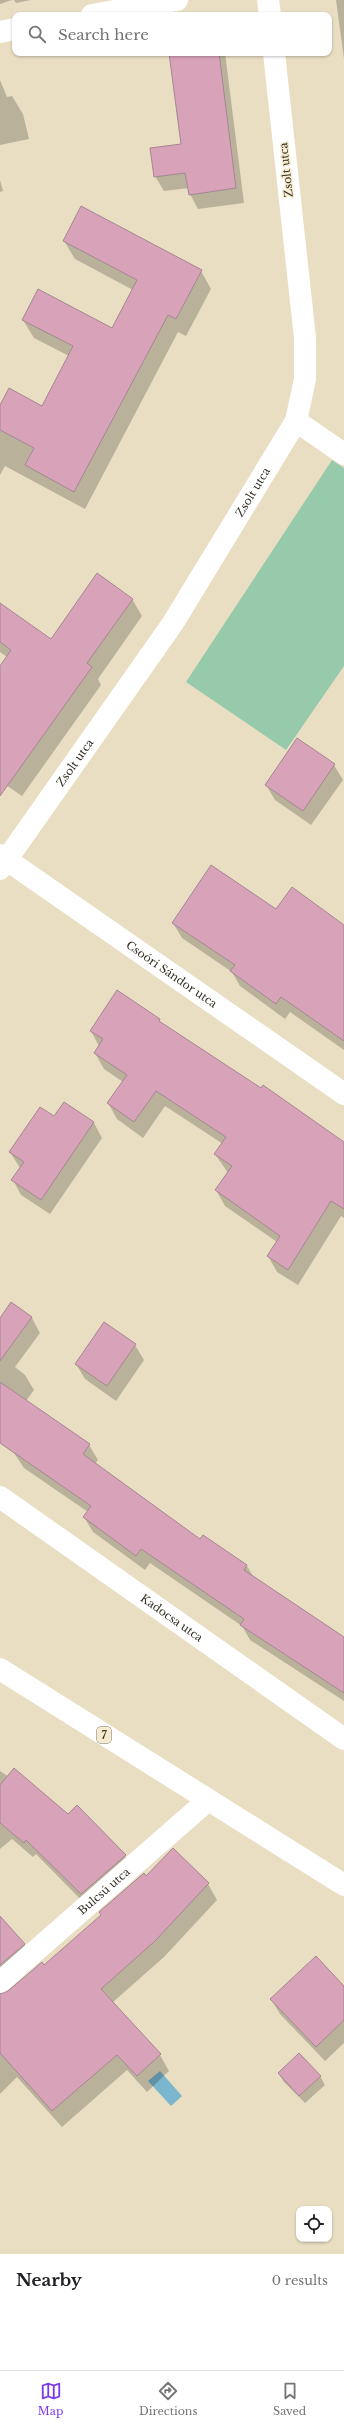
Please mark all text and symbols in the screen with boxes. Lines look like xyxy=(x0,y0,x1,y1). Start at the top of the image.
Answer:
search box xyxy=(12,12,332,56)
icon: search xyxy=(26,23,48,45)
text: Search here xyxy=(58,25,149,44)
street label: Zsolt utca xyxy=(276,141,296,198)
street label: Zsolt utca xyxy=(232,464,273,519)
street label: Zsolt utca xyxy=(53,735,97,789)
street label: Csoóri Sándor utca xyxy=(123,938,221,1011)
street label: Kadocsa utca xyxy=(138,1591,206,1645)
road number: 7 xyxy=(97,1727,111,1743)
street label: Bulcsú utca xyxy=(75,1864,133,1918)
map controls xyxy=(296,2206,332,2242)
button: locate xyxy=(296,2206,332,2242)
text: Nearby xyxy=(16,2270,82,2291)
text: 0 results xyxy=(272,2272,328,2289)
tab: Map xyxy=(38,2380,63,2418)
tab: Directions xyxy=(139,2380,197,2418)
tab: Saved xyxy=(273,2380,306,2418)

